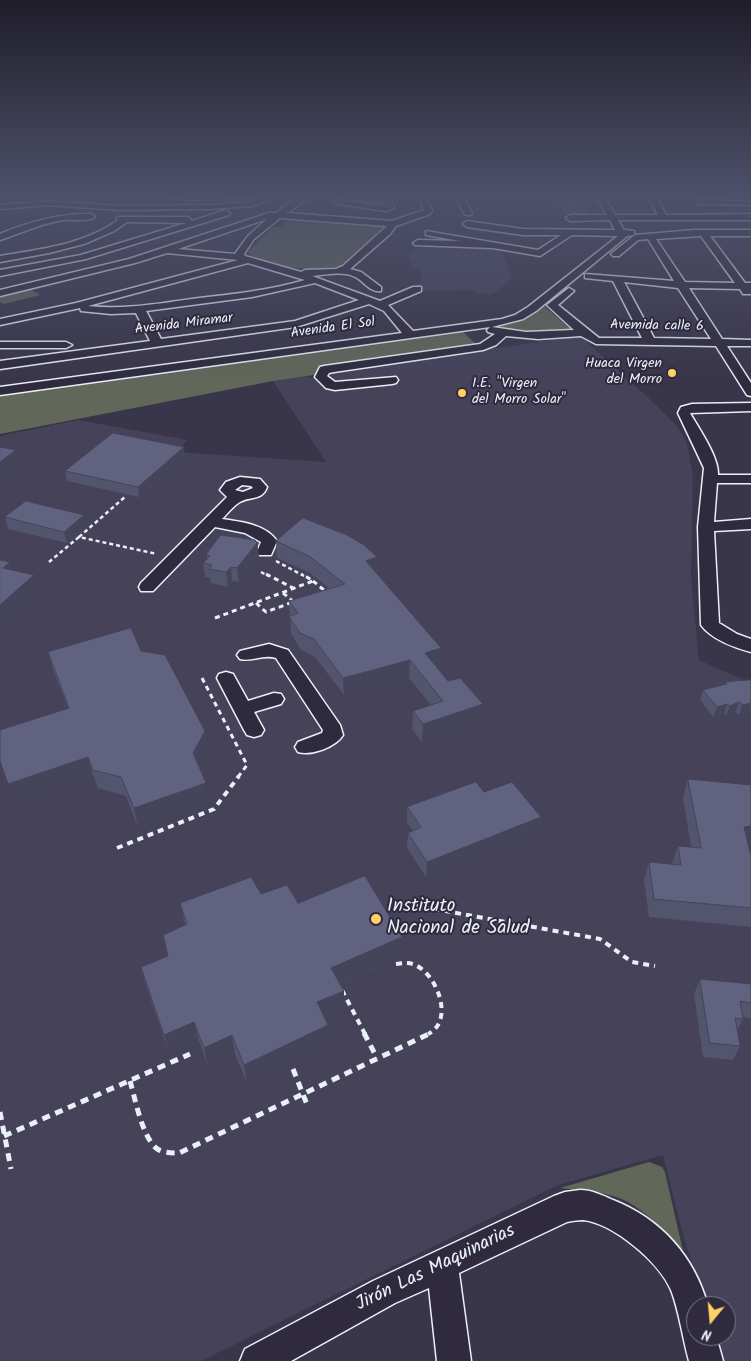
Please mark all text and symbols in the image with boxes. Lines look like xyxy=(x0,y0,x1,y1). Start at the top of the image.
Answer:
street label: Avenida Miramar xyxy=(134,311,234,339)
street label: Avenida El Sol xyxy=(290,315,376,343)
street label: Avemida calle 6 xyxy=(610,318,704,336)
place label: Huaca Virgen del Morro xyxy=(585,357,662,390)
marker: Huaca Virgen del Morro xyxy=(666,367,678,379)
place label: I.E. "Virgen del Morro Solar" xyxy=(472,377,566,410)
marker: I.E. "Virgen del Morro Solar" xyxy=(456,387,468,399)
place label: Instituto Nacional de Salud xyxy=(387,897,530,941)
marker: Instituto Nacional de Salud xyxy=(369,912,383,926)
street label: Jirón Las Maquinarias xyxy=(353,1221,519,1317)
north arrow xyxy=(686,1296,736,1346)
text: N xyxy=(699,1323,714,1346)

